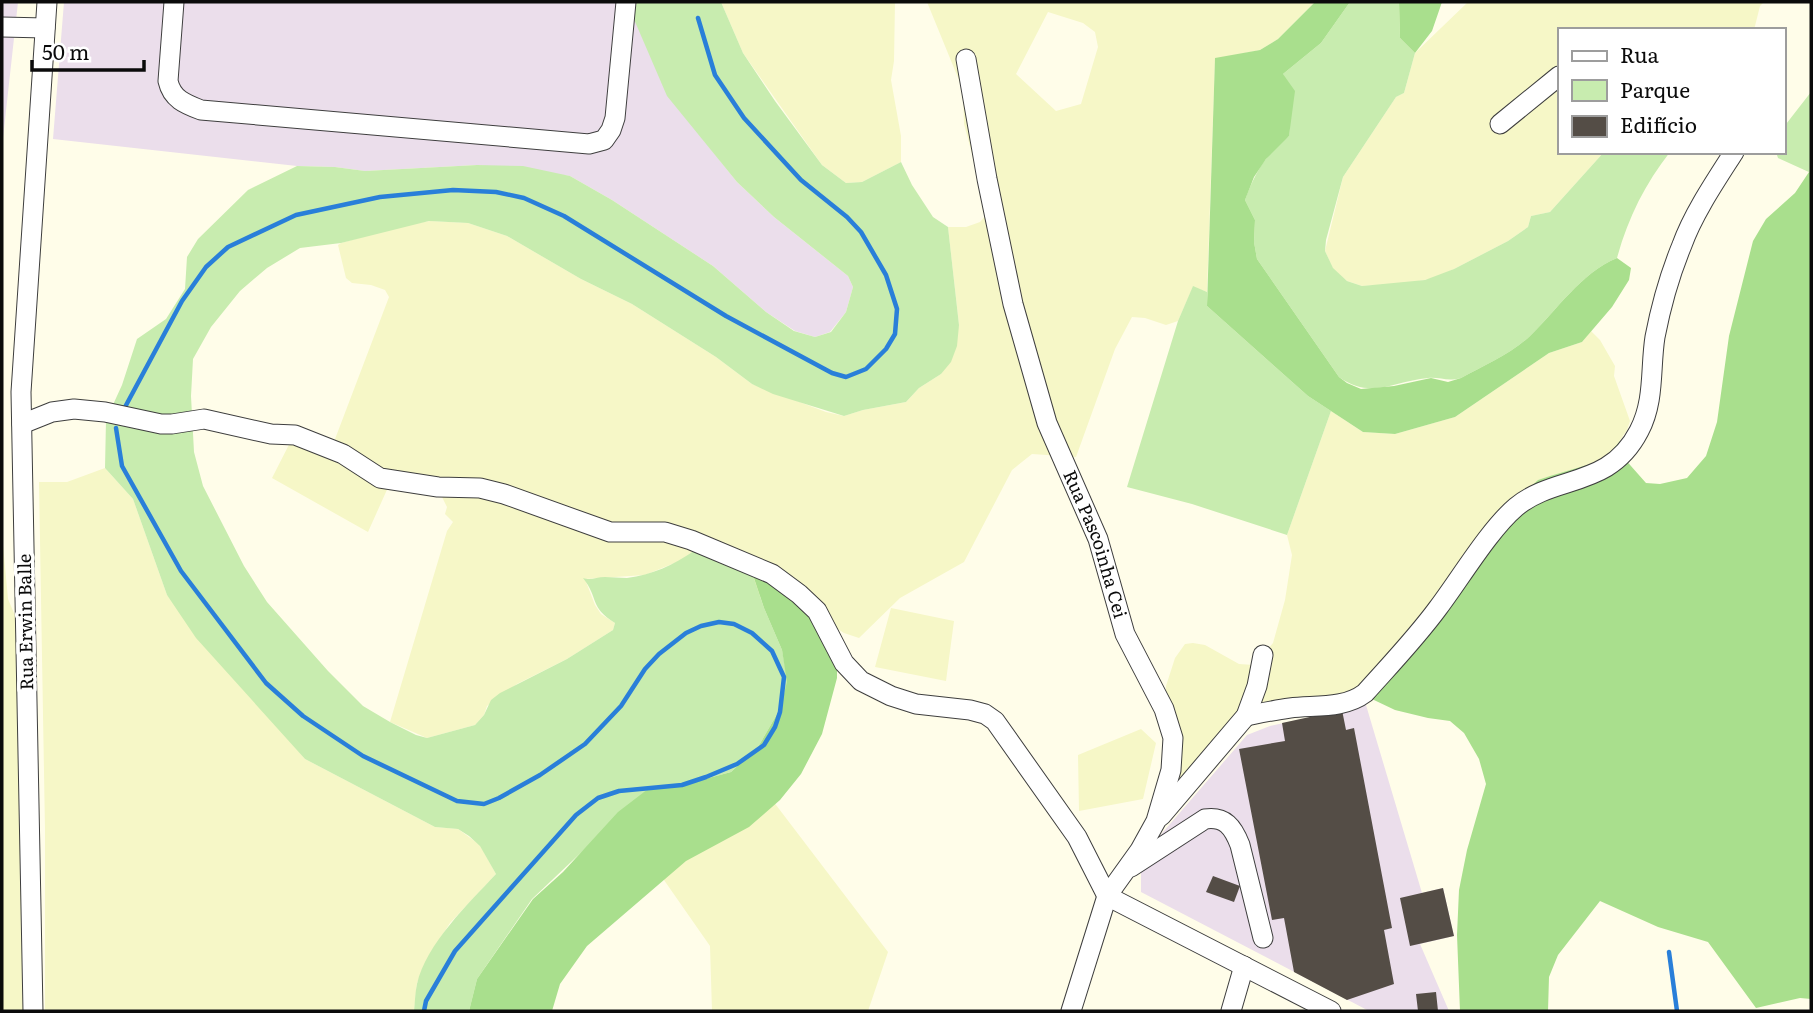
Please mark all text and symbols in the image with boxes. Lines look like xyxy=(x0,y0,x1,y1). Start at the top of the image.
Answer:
scale bar xyxy=(32,28,144,72)
legend xyxy=(1558,28,1785,154)
text: 50 m xyxy=(42,35,89,66)
text: Rua xyxy=(1620,38,1660,69)
text: Parque xyxy=(1620,73,1690,104)
text: Edifício xyxy=(1620,108,1697,139)
street label: Rua Pascoinha Cei xyxy=(1057,465,1135,621)
street label: Rua Erwin Balle xyxy=(10,553,39,691)

